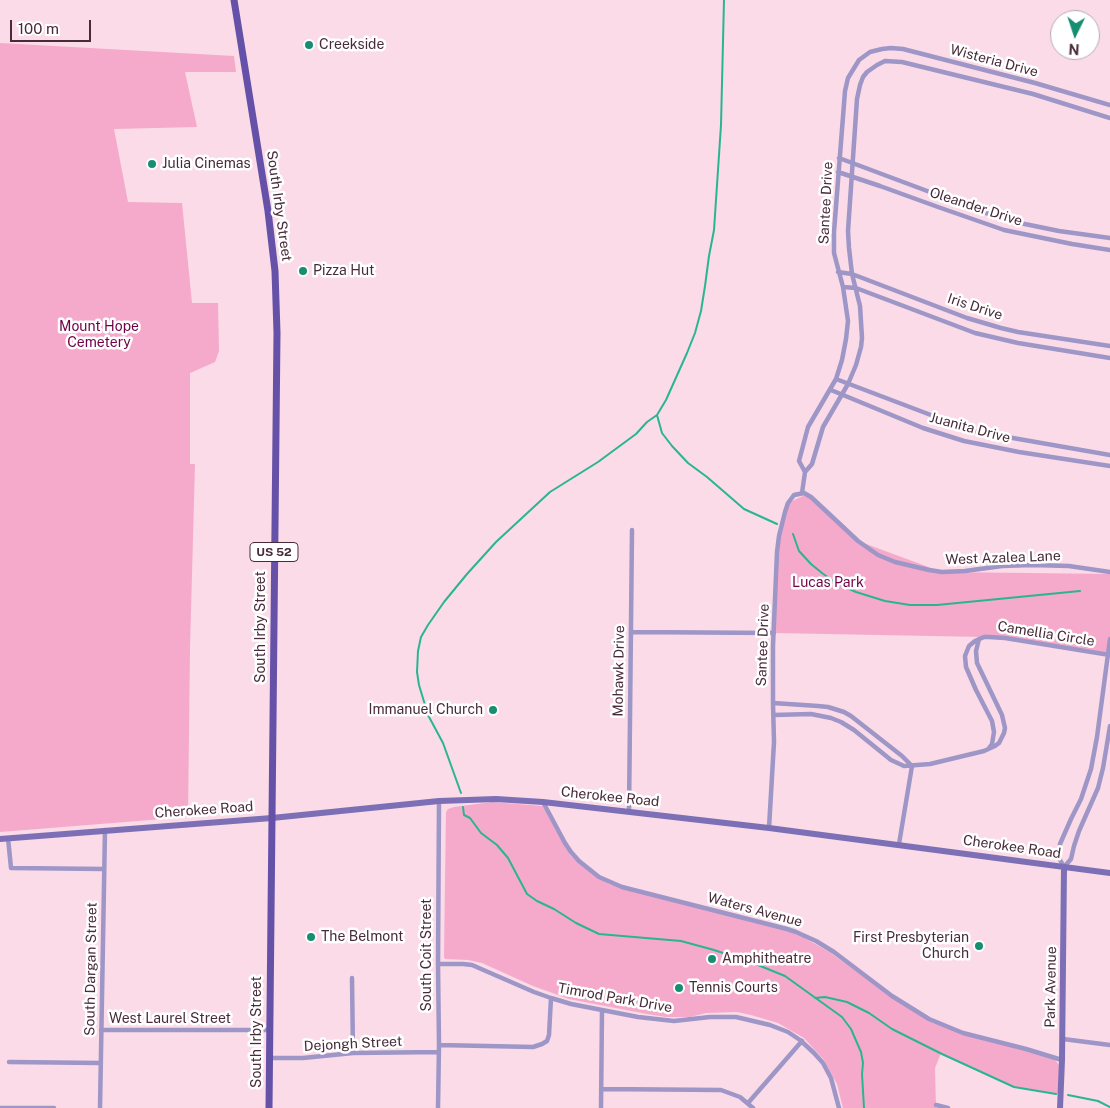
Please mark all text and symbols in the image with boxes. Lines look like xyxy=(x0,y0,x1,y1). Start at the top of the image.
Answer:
scale bar xyxy=(12,10,94,42)
north arrow xyxy=(1050,10,1100,60)
text: 100 m xyxy=(18,20,59,37)
place label: Creekside xyxy=(319,37,384,53)
marker: Creekside xyxy=(303,39,315,51)
street label: Wisteria Drive xyxy=(948,41,1040,81)
text: N xyxy=(1068,41,1080,57)
street label: South Irby Street xyxy=(263,149,295,263)
place label: Julia Cinemas xyxy=(162,156,250,172)
marker: Julia Cinemas xyxy=(146,158,158,170)
street label: Santee Drive xyxy=(815,161,837,245)
street label: Oleander Drive xyxy=(928,184,1024,230)
place label: Pizza Hut xyxy=(313,263,374,279)
marker: Pizza Hut xyxy=(297,265,309,277)
street label: Iris Drive xyxy=(945,290,1005,324)
park label: Mount Hope Cemetery xyxy=(59,319,139,352)
street label: Juanita Drive xyxy=(928,409,1012,447)
road number: US 52 xyxy=(250,542,298,562)
street label: West Azalea Lane xyxy=(945,548,1061,568)
street label: South Irby Street xyxy=(253,571,269,683)
park label: Lucas Park xyxy=(792,575,864,591)
street label: Santee Drive xyxy=(753,603,773,687)
street label: Camellia Circle xyxy=(996,618,1096,650)
street label: Mohawk Drive xyxy=(610,625,628,717)
place label: Immanuel Church xyxy=(368,702,483,718)
marker: Immanuel Church xyxy=(487,704,499,716)
street label: Cherokee Road xyxy=(560,783,660,811)
street label: Cherokee Road xyxy=(154,798,254,822)
street label: Cherokee Road xyxy=(962,832,1062,862)
street label: Waters Avenue xyxy=(706,889,804,931)
street label: South Coit Street xyxy=(419,898,435,1012)
street label: South Dargan Street xyxy=(81,902,101,1036)
place label: The Belmont xyxy=(321,929,404,945)
place label: First Presbyterian Church xyxy=(853,930,969,962)
marker: The Belmont xyxy=(305,931,317,943)
marker: First Presbyterian Church xyxy=(973,940,985,952)
street label: Park Avenue xyxy=(1042,946,1060,1028)
place label: Amphitheatre xyxy=(722,951,811,967)
marker: Amphitheatre xyxy=(706,953,718,965)
street label: South Irby Street xyxy=(249,976,265,1088)
street label: Timrod Park Drive xyxy=(557,980,673,1016)
place label: Tennis Courts xyxy=(689,980,778,996)
marker: Tennis Courts xyxy=(673,982,685,994)
street label: West Laurel Street xyxy=(109,1011,231,1027)
street label: Dejongh Street xyxy=(303,1033,403,1055)

